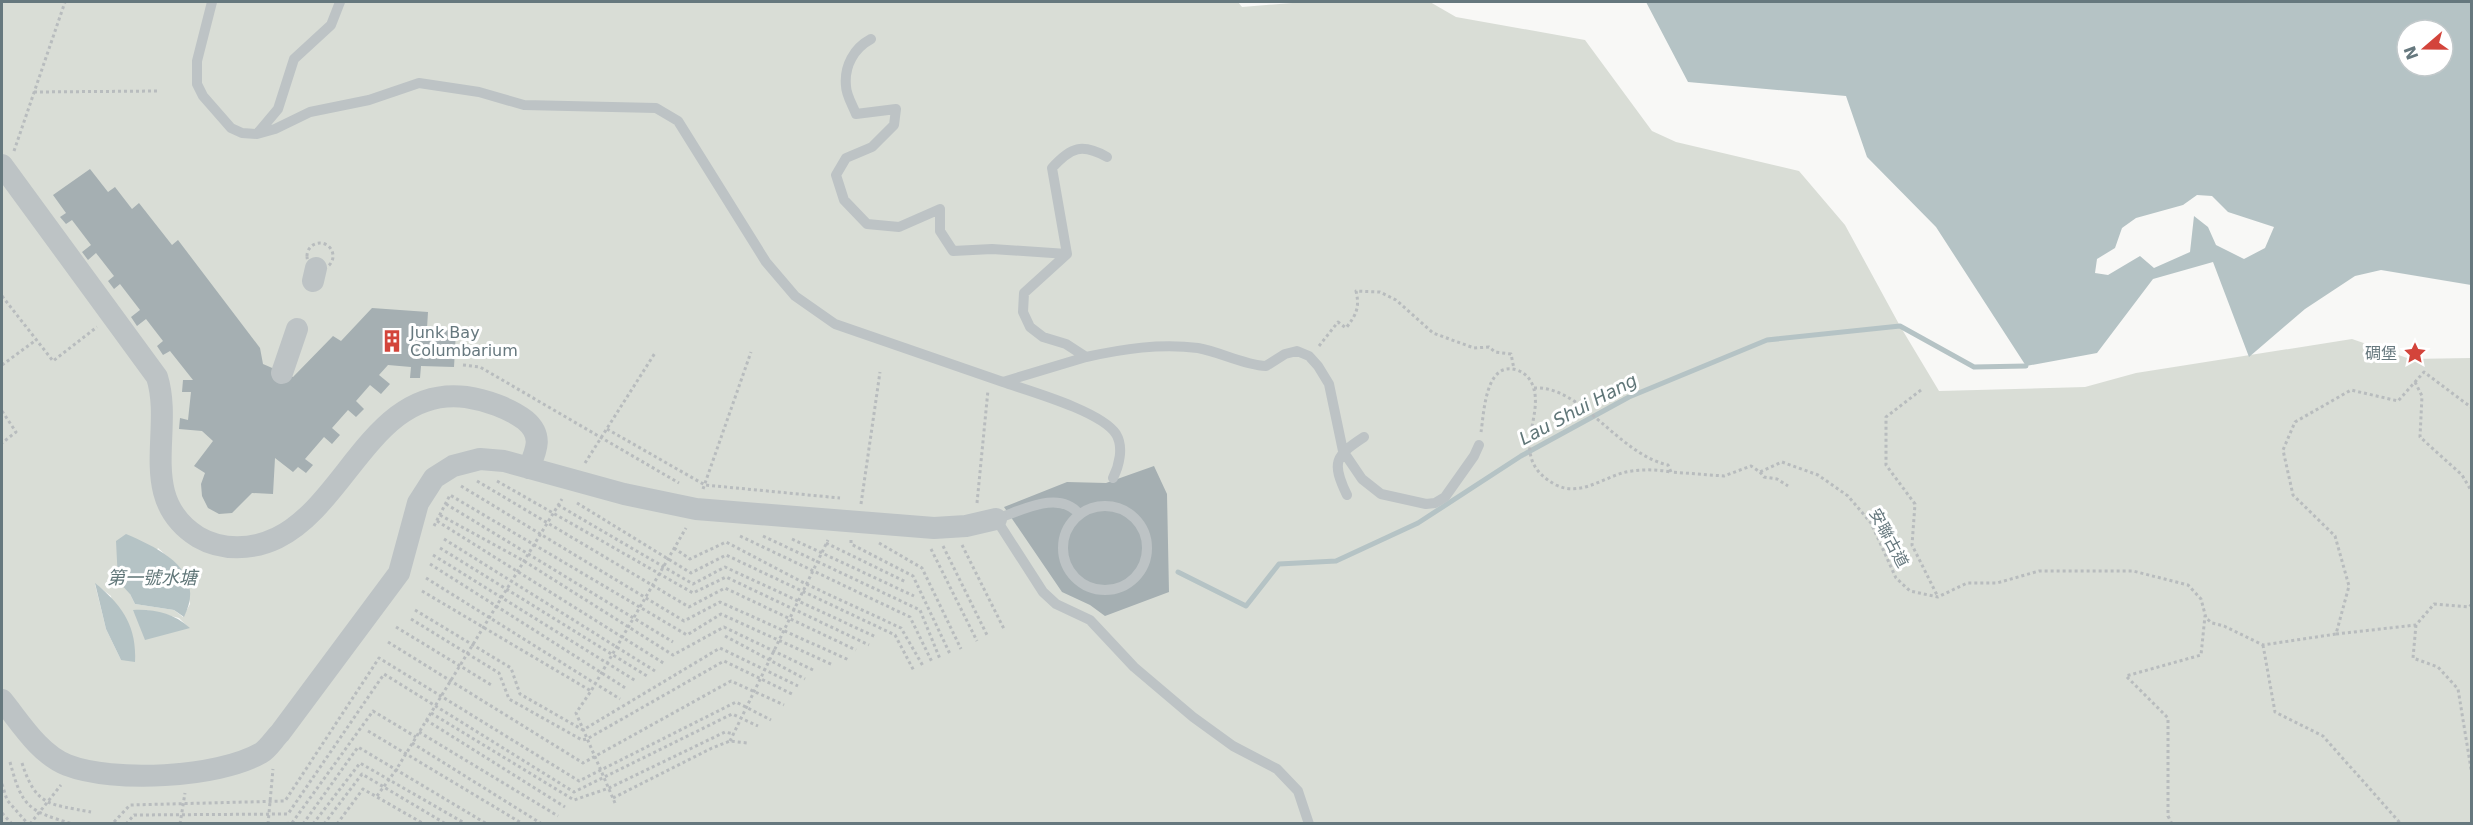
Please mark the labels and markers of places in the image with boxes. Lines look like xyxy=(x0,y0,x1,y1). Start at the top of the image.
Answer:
place label: Junk Bay Columbarium xyxy=(409,323,518,360)
building icon: Junk Bay Columbarium xyxy=(379,328,405,354)
place icon: 碉堡 xyxy=(2402,340,2428,366)
place label: 碉堡 xyxy=(2365,344,2397,363)

